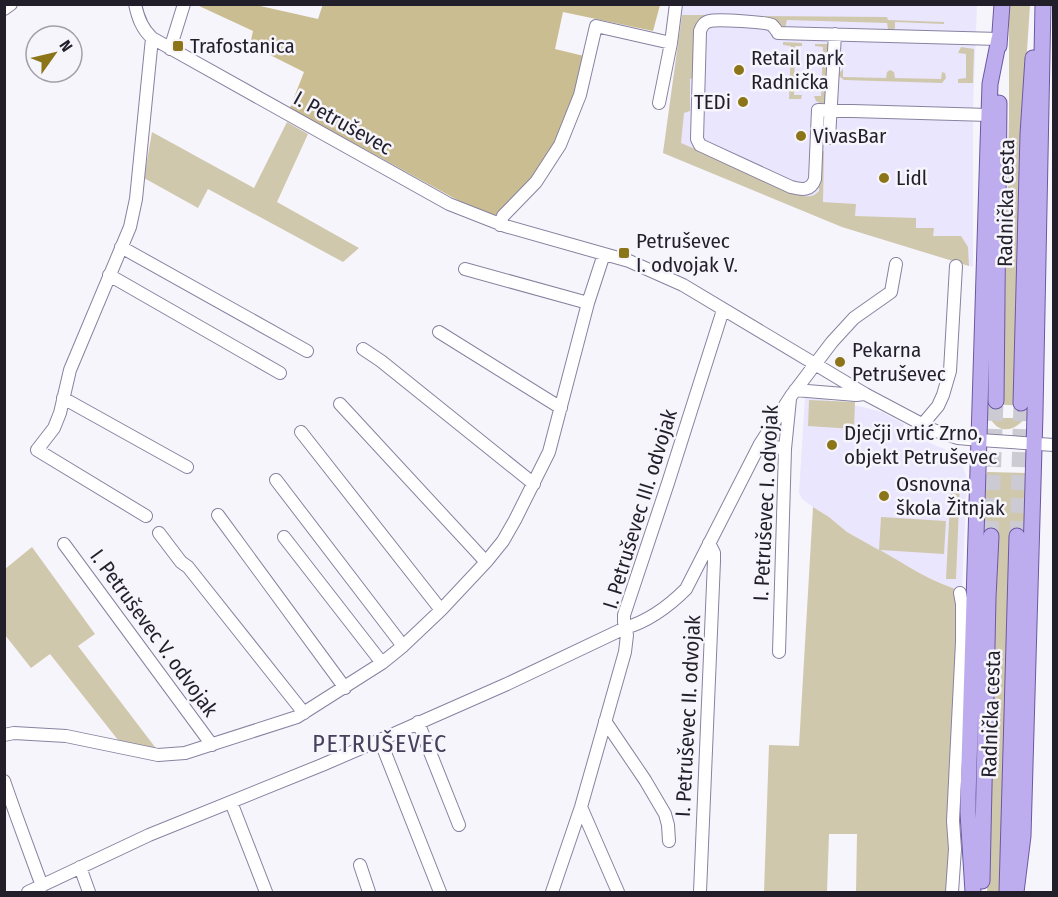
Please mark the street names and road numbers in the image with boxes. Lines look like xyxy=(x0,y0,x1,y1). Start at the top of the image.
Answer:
street label: I. Petruševec xyxy=(289,85,397,161)
street label: Radnička cesta xyxy=(992,139,1020,267)
street label: I. Petruševec I. odvojak xyxy=(748,404,784,602)
street label: I. Petruševec III. odvojak xyxy=(597,406,683,612)
street label: I. Petruševec V. odvojak xyxy=(85,544,224,722)
street label: I. Petruševec II. odvojak xyxy=(670,614,706,818)
street label: Radnička cesta xyxy=(976,650,1006,778)

